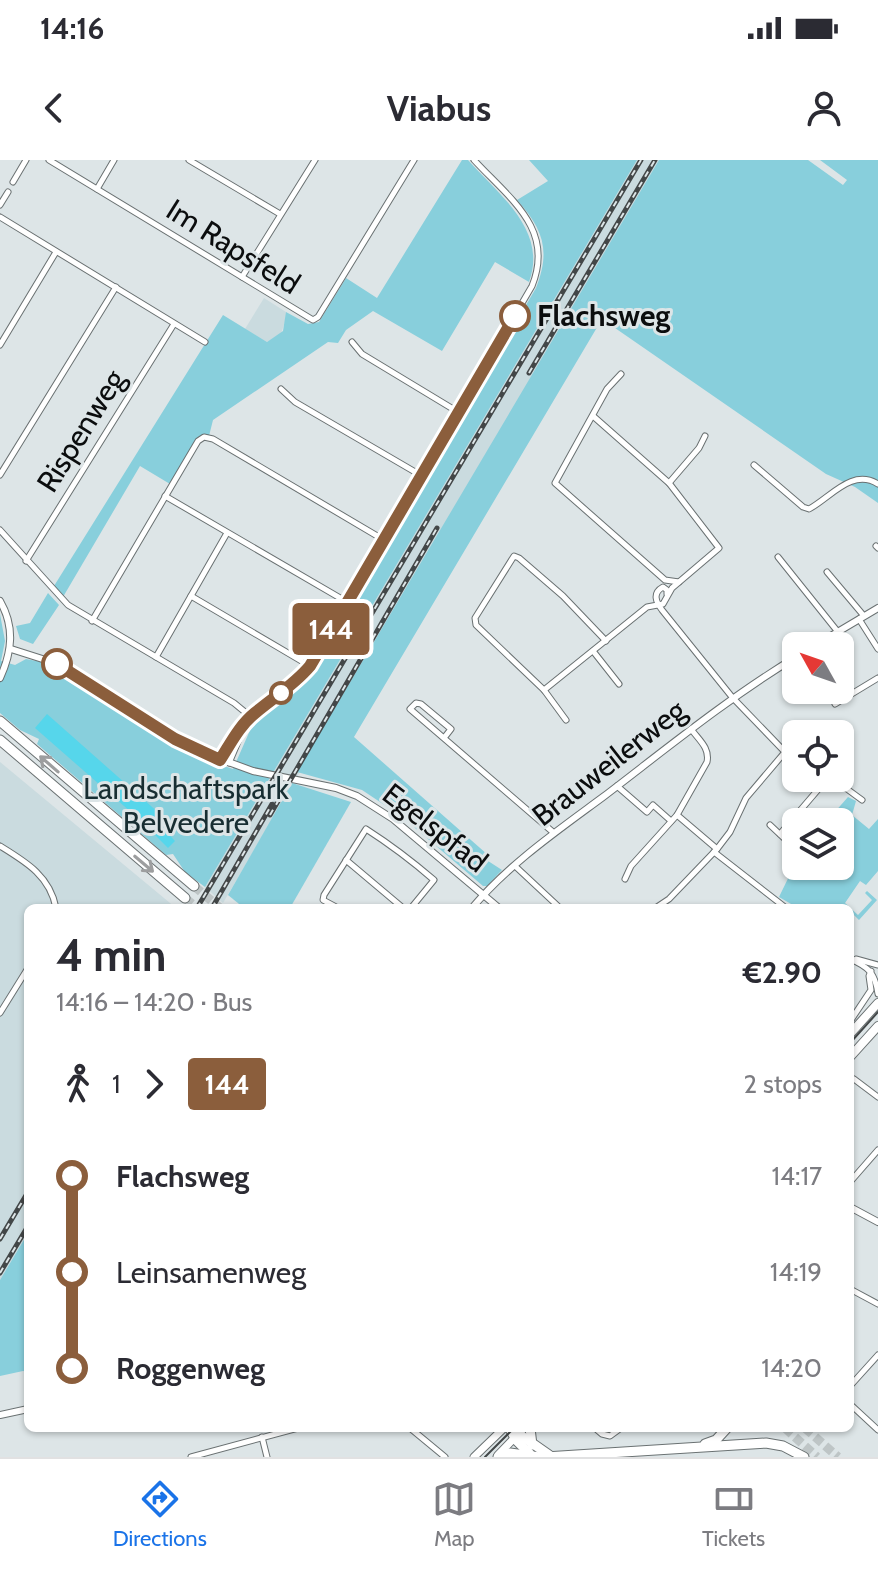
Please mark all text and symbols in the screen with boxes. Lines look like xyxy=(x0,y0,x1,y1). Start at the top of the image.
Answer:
text: 14:16 xyxy=(40,10,104,47)
icon: back xyxy=(32,86,76,130)
text: Viabus xyxy=(387,86,491,130)
icon: person xyxy=(802,86,846,130)
street label: Im Rapsfeld xyxy=(160,191,307,302)
place label: Flachsweg xyxy=(537,297,670,334)
marker: Flachsweg xyxy=(500,301,530,331)
street label: Rispenweg xyxy=(29,362,133,499)
line badge: 144 xyxy=(285,603,377,655)
text: 144 xyxy=(308,612,354,646)
north arrow xyxy=(782,632,854,704)
map controls xyxy=(782,632,854,880)
unlabelled marker xyxy=(42,649,72,679)
unlabelled marker xyxy=(270,682,292,704)
street label: Brauweilerweg xyxy=(525,691,693,834)
button: locate xyxy=(782,720,854,792)
one-way arrow xyxy=(39,755,59,773)
park label: Landschaftspark Belvedere xyxy=(83,770,289,841)
street label: Egelspfad xyxy=(375,775,495,880)
button: layers xyxy=(782,808,854,880)
one-way arrow xyxy=(134,855,154,873)
text: 4 min xyxy=(56,929,166,982)
text: €2.90 xyxy=(743,954,822,991)
text: 14:16 – 14:20 · Bus xyxy=(56,986,252,1018)
icon: walk xyxy=(56,1062,100,1106)
icon: forward xyxy=(132,1062,176,1106)
text: 144 xyxy=(204,1067,250,1101)
text: 1 xyxy=(112,1068,120,1100)
text: 2 stops xyxy=(744,1068,822,1100)
text: Flachsweg xyxy=(116,1158,249,1195)
text: 14:17 xyxy=(772,1160,822,1192)
text: Leinsamenweg xyxy=(116,1254,306,1291)
text: 14:19 xyxy=(770,1256,822,1288)
text: Roggenweg xyxy=(116,1350,265,1387)
text: 14:20 xyxy=(761,1352,822,1384)
tab: Directions xyxy=(113,1477,207,1552)
tab: Map xyxy=(432,1477,476,1552)
tab: Tickets xyxy=(702,1477,765,1552)

